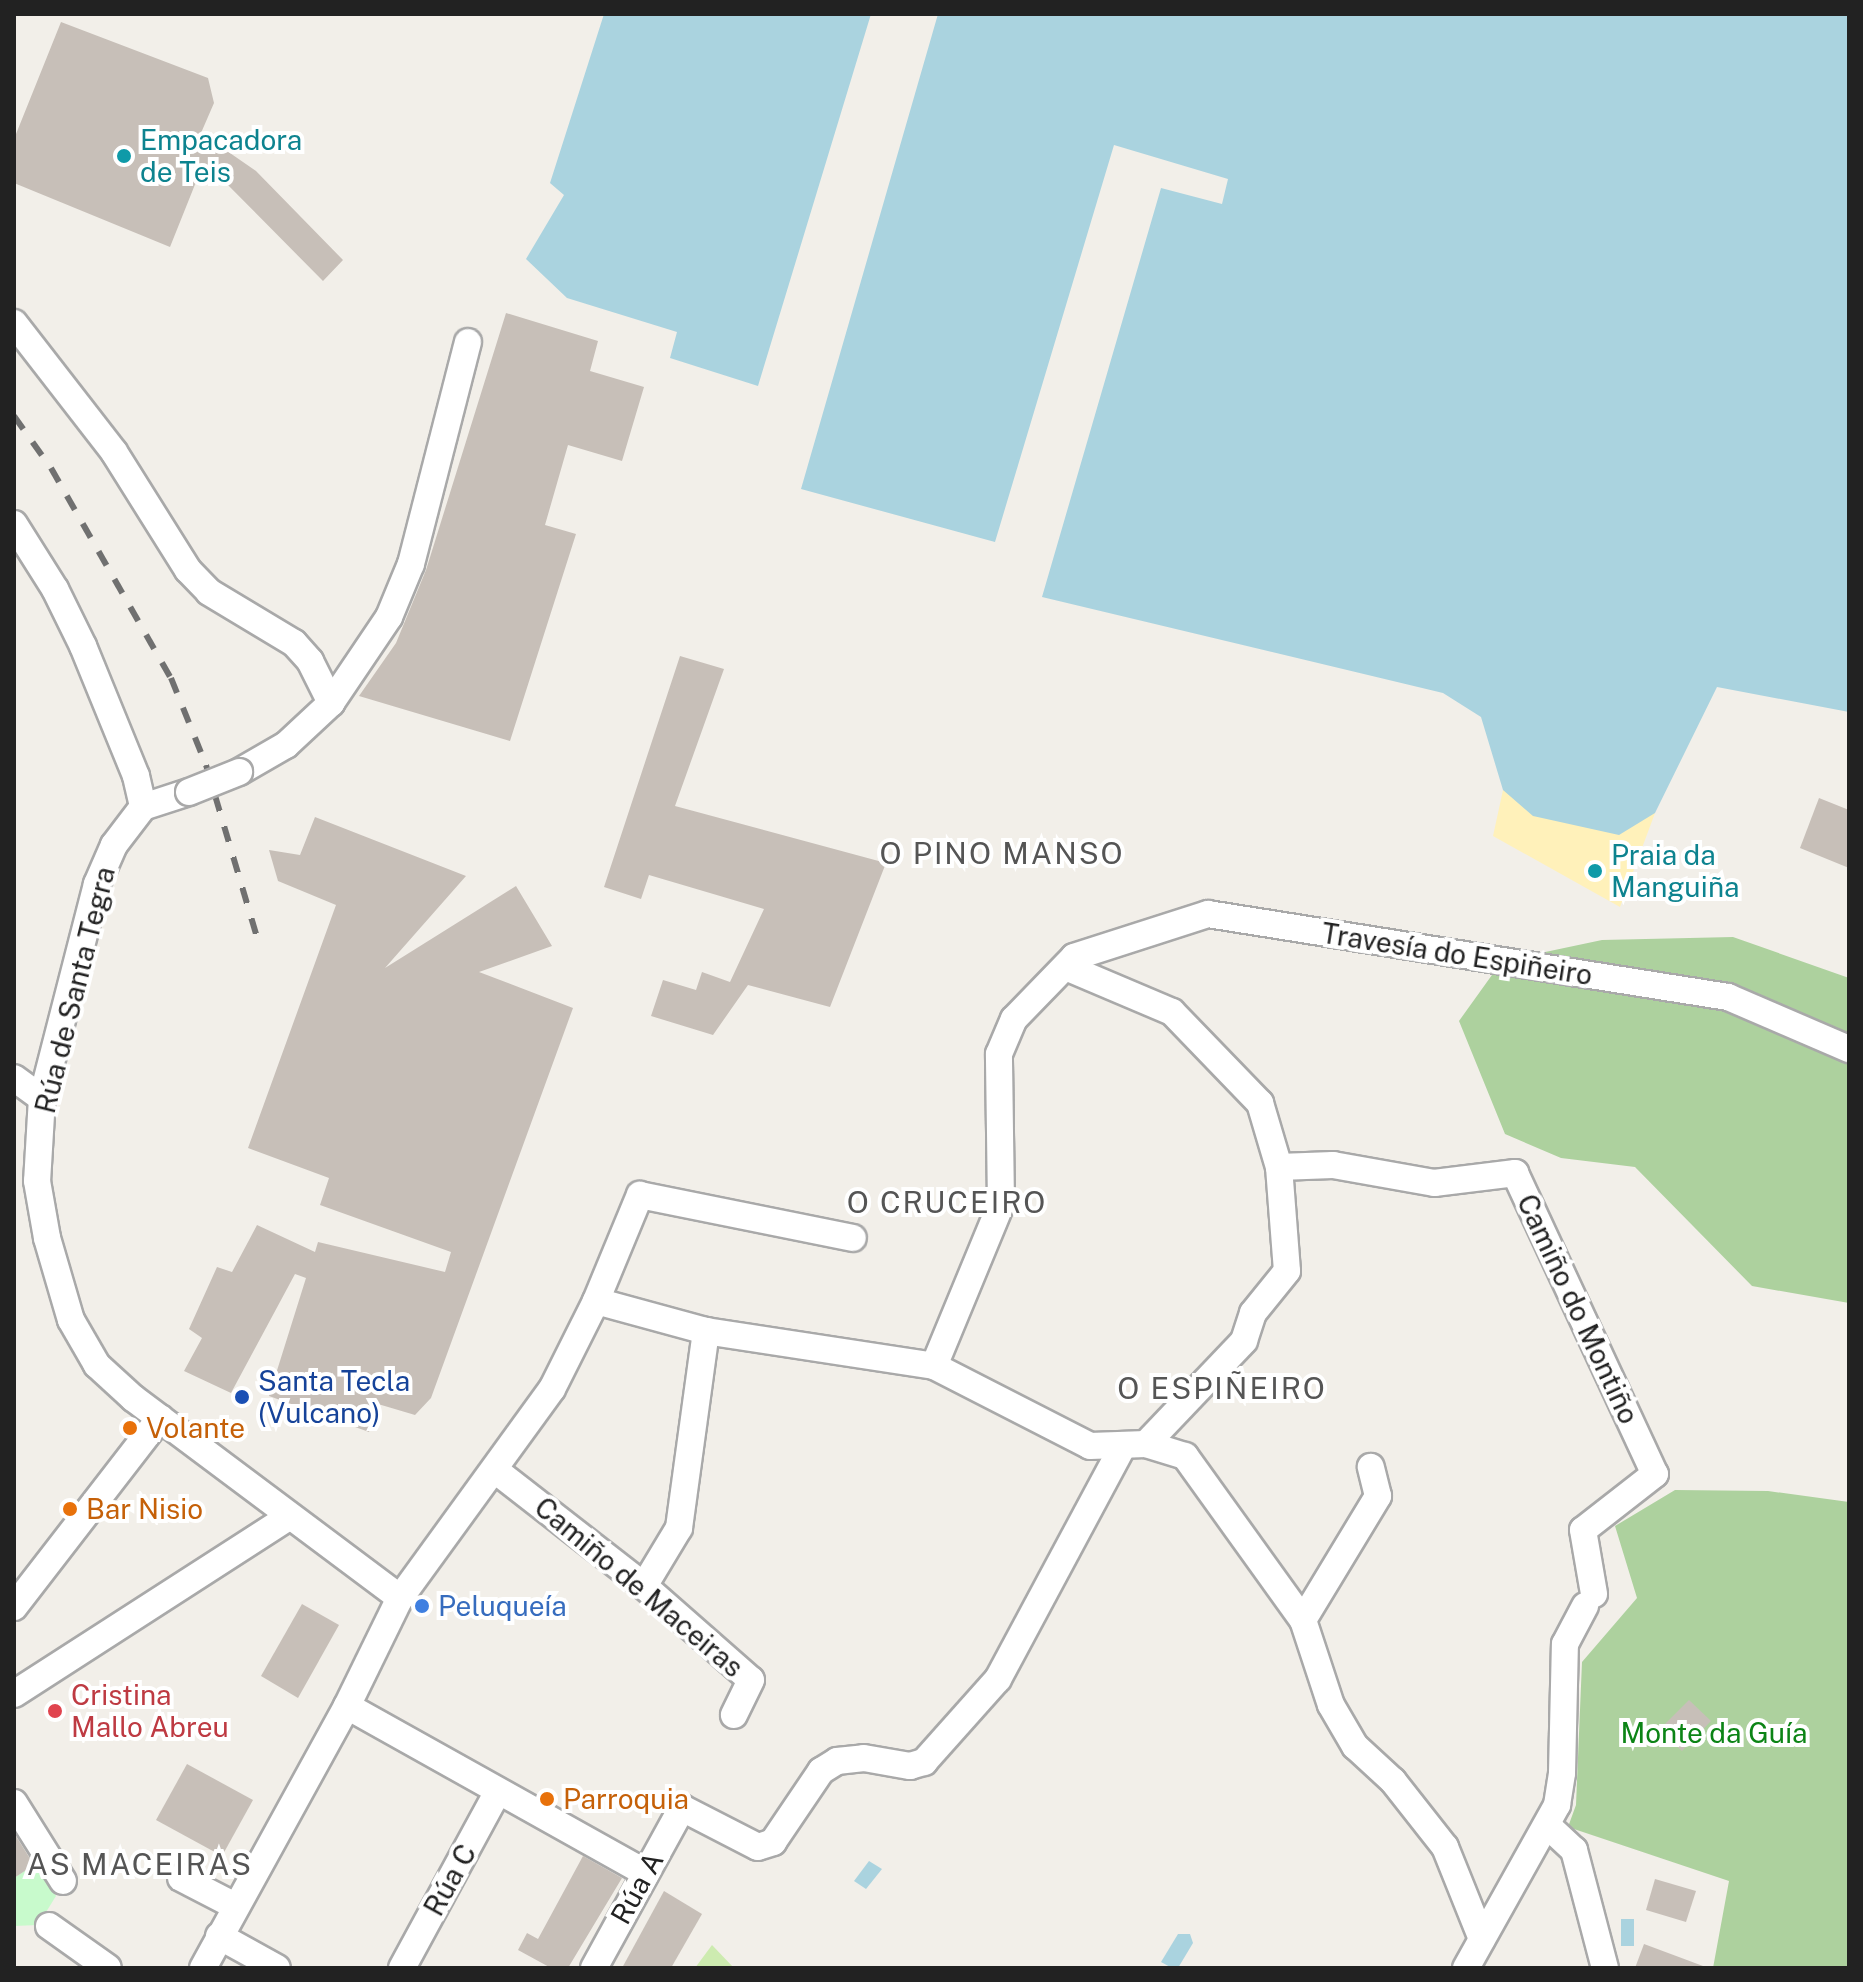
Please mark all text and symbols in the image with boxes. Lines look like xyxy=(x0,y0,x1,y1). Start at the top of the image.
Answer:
place label: Empacadora de Teis xyxy=(140,123,302,189)
marker: Empacadora de Teis xyxy=(115,147,133,165)
district label: O PINO MANSO xyxy=(879,835,1125,871)
place label: Praia da Manguiña xyxy=(1611,838,1739,904)
marker: Praia da Manguiña xyxy=(1586,862,1604,880)
street label: Rúa de Santa Tegra xyxy=(28,863,122,1117)
street label: Travesía do Espiñeiro xyxy=(1319,916,1595,992)
district label: O CRUCEIRO xyxy=(847,1184,1047,1220)
street label: Camiño do Montiño xyxy=(1510,1189,1646,1429)
place label: Santa Tecla (Vulcano) xyxy=(258,1364,410,1430)
district label: O ESPIÑEIRO xyxy=(1117,1370,1327,1406)
marker: Santa Tecla (Vulcano) xyxy=(233,1388,251,1406)
place label: Volante xyxy=(146,1411,245,1445)
marker: Volante xyxy=(121,1419,139,1437)
street label: Camiño de Maceiras xyxy=(528,1490,750,1684)
place label: Bar Nisio xyxy=(86,1492,203,1526)
marker: Bar Nisio xyxy=(61,1500,79,1518)
place label: Peluqueía xyxy=(438,1589,567,1623)
marker: Peluqueía xyxy=(413,1597,431,1615)
place label: Cristina Mallo Abreu xyxy=(71,1678,229,1744)
marker: Cristina Mallo Abreu xyxy=(46,1702,64,1720)
park label: Monte da Guía xyxy=(1620,1716,1808,1750)
place label: Parroquia xyxy=(563,1782,689,1816)
marker: Parroquia xyxy=(538,1790,556,1808)
street label: Rúa C xyxy=(417,1838,483,1922)
district label: AS MACEIRAS xyxy=(27,1846,253,1882)
street label: Rúa A xyxy=(604,1846,670,1930)

